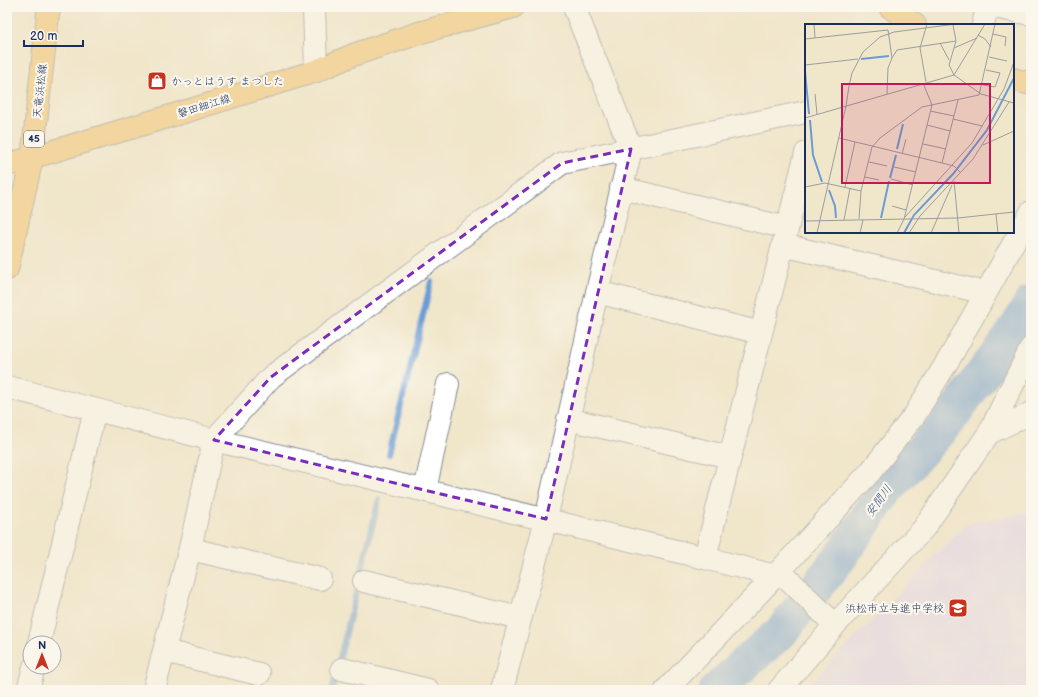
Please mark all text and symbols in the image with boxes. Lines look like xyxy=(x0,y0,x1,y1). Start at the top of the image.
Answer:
scale bar xyxy=(24,22,83,48)
inset map xyxy=(805,24,1014,233)
text: 20 m xyxy=(30,29,57,44)
street label: 天竜浜松線 xyxy=(31,63,49,119)
shop icon: かっとはうす まつした xyxy=(146,70,168,92)
place label: かっとはうす まつした xyxy=(171,75,284,88)
street label: 磐田細江線 xyxy=(176,92,232,120)
road number: 45 xyxy=(24,131,44,147)
water label: 安間川 xyxy=(862,482,896,520)
school or university icon: 浜松市立与進中学校 xyxy=(947,597,969,619)
place label: 浜松市立与進中学校 xyxy=(845,602,944,615)
north arrow xyxy=(22,635,62,675)
text: N xyxy=(38,639,46,652)

